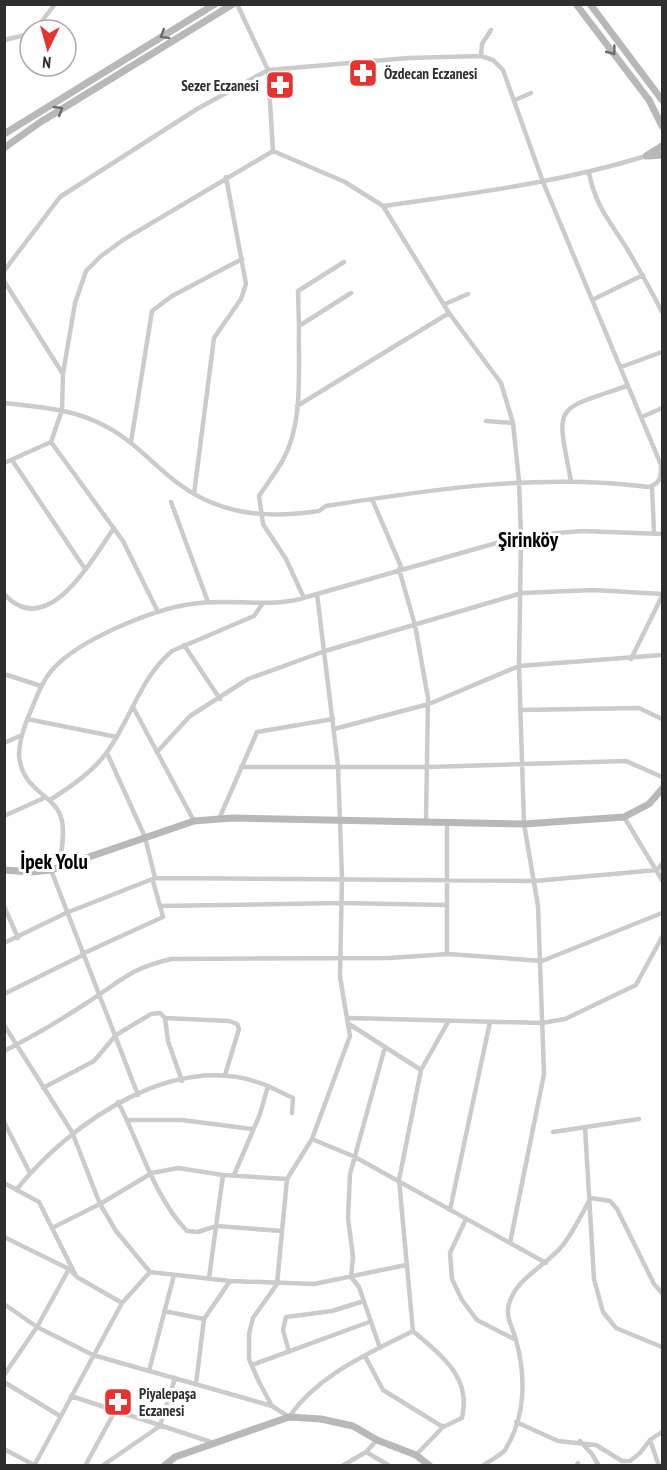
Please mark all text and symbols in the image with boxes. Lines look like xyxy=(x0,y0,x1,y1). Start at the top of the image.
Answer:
north arrow xyxy=(18,18,78,78)
one-way arrow xyxy=(160,27,170,39)
one-way arrow xyxy=(604,44,615,55)
text: N xyxy=(42,53,52,73)
pharmacy icon: Özdecan Eczanesi xyxy=(347,57,379,89)
place label: Özdecan Eczanesi xyxy=(384,64,477,83)
pharmacy icon: Sezer Eczanesi xyxy=(264,69,296,101)
place label: Sezer Eczanesi xyxy=(181,76,259,95)
one-way arrow xyxy=(53,106,63,118)
district label: Şirinköy xyxy=(498,526,559,553)
district label: İpek Yolu xyxy=(20,848,88,875)
place label: Piyalepaşa Eczanesi xyxy=(139,1384,196,1420)
pharmacy icon: Piyalepaşa Eczanesi xyxy=(102,1386,134,1418)

